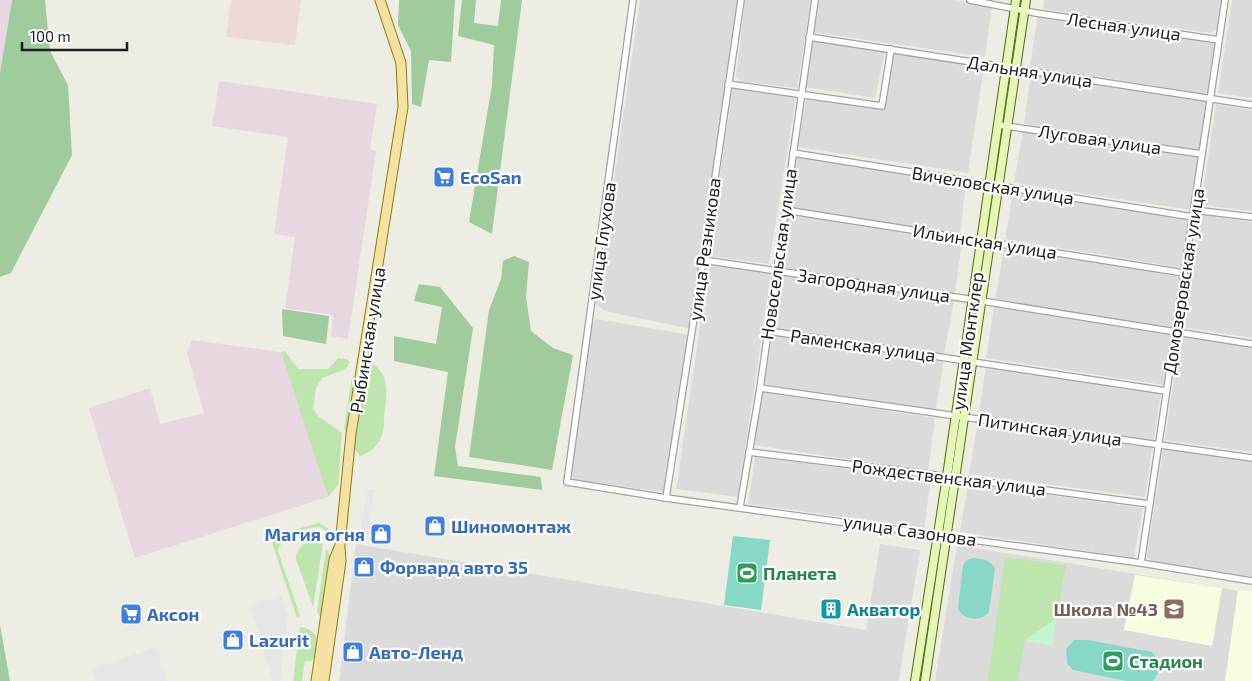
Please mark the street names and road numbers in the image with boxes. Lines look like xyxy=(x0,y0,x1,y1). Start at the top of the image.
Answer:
street label: Лесная улица xyxy=(1066,7,1182,45)
street label: Дальняя улица xyxy=(966,50,1094,92)
street label: Луговая улица xyxy=(1037,119,1163,159)
street label: Вичеловская улица xyxy=(910,161,1076,209)
street label: Новосельская улица xyxy=(755,167,801,341)
street label: улица Резникова xyxy=(683,176,725,322)
street label: улица Глухова xyxy=(582,180,620,302)
street label: Домозеровская улица xyxy=(1157,186,1209,376)
street label: Ильинская улица xyxy=(911,219,1059,263)
street label: Загородная улица xyxy=(796,263,952,307)
street label: Рыбинская улица xyxy=(345,265,389,415)
street label: улица Монтклер xyxy=(946,270,988,412)
street label: Раменская улица xyxy=(789,324,937,366)
street label: Питинская улица xyxy=(977,408,1123,450)
street label: Рождественская улица xyxy=(851,454,1047,500)
street label: улица Сазонова xyxy=(842,510,978,550)

